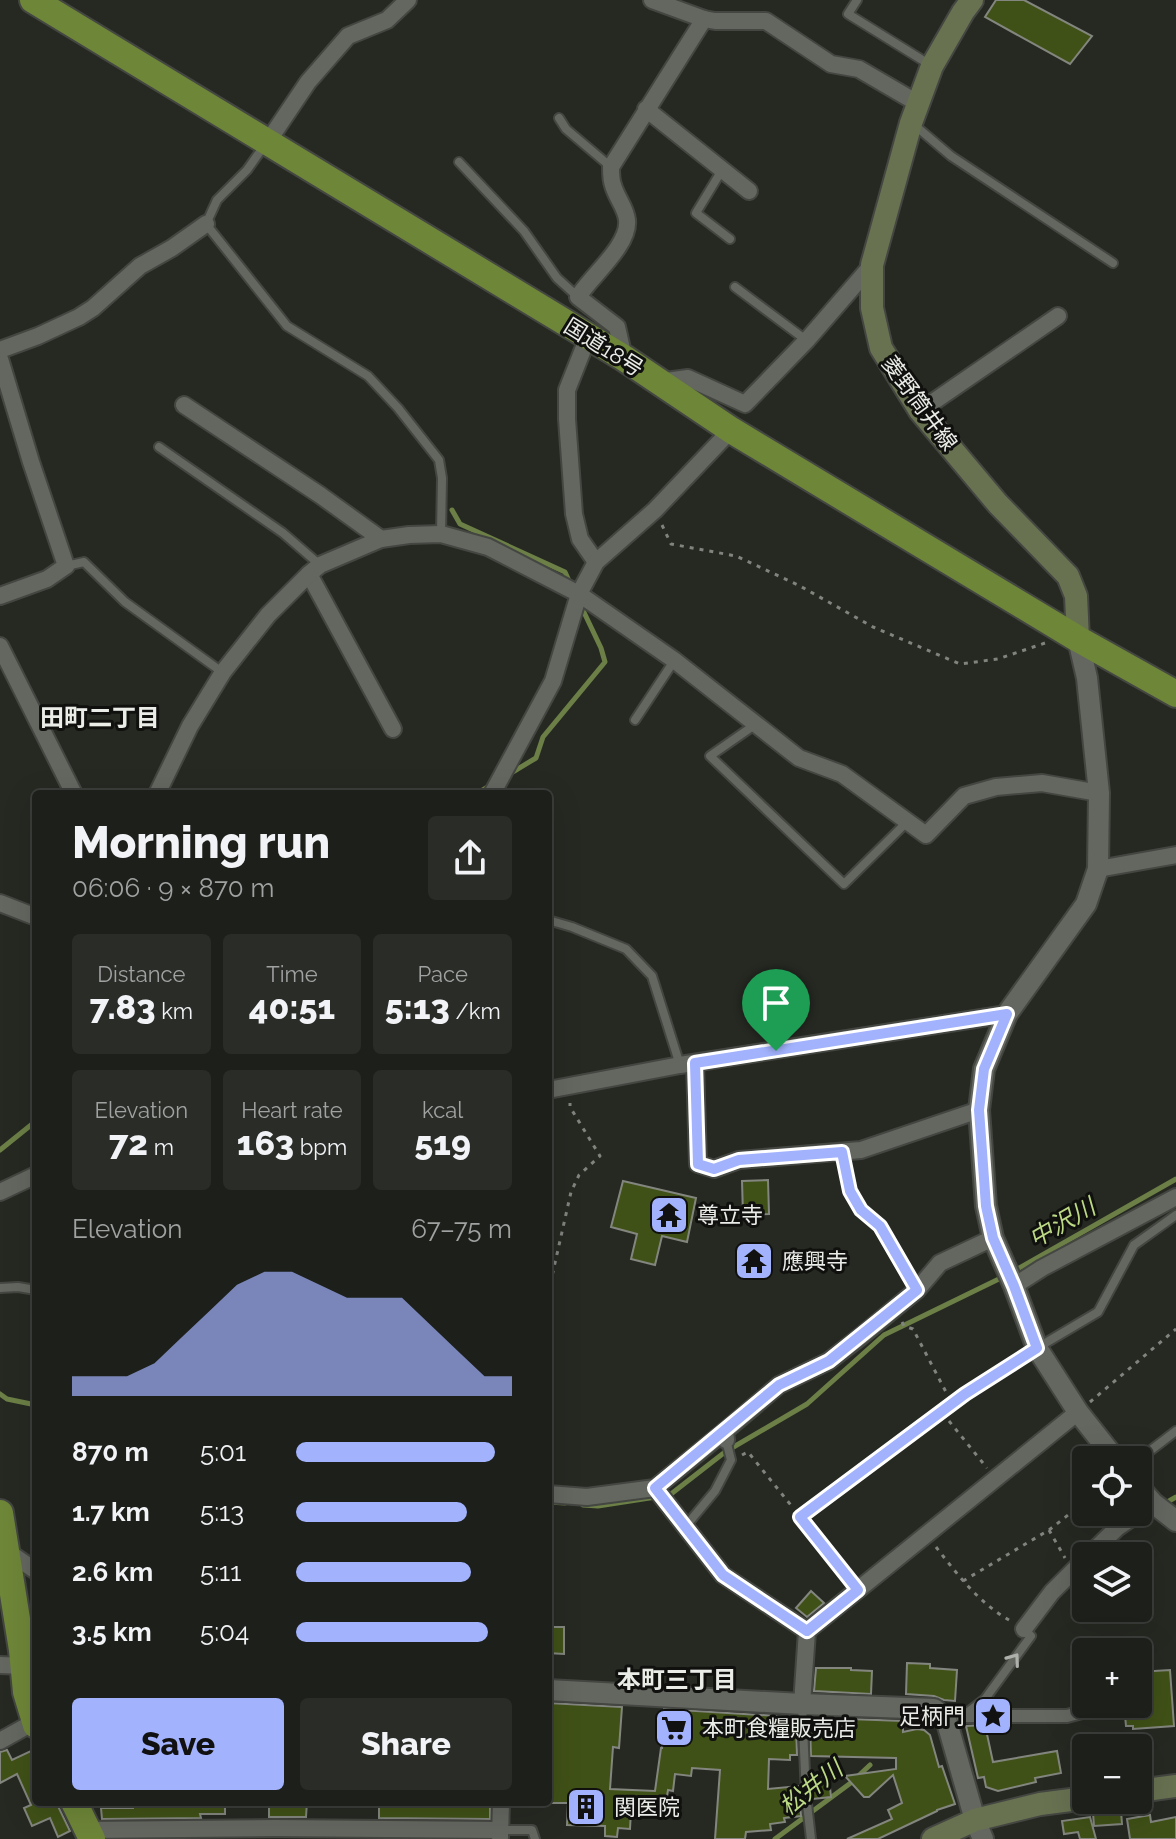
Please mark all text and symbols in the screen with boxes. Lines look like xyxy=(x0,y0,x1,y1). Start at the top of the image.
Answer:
street label: 国道18号 xyxy=(560,313,648,381)
street label: 菱野筒井線 xyxy=(877,351,963,455)
district label: 田町二丁目 xyxy=(40,703,160,732)
button: share xyxy=(428,816,512,900)
text: Morning run xyxy=(72,817,330,868)
text: 06:06 · 9 × 870 m xyxy=(72,873,274,903)
text: Distance xyxy=(97,961,185,987)
text: Time xyxy=(266,961,318,987)
text: Pace xyxy=(417,961,468,987)
pin xyxy=(742,969,810,1051)
icon: arrive xyxy=(754,981,798,1025)
text: 7.83 xyxy=(90,987,156,1027)
text: 40:51 xyxy=(249,987,335,1027)
text: 5:13 xyxy=(385,987,450,1027)
text: km xyxy=(156,998,193,1024)
text: /km xyxy=(450,998,501,1024)
text: Elevation xyxy=(95,1097,188,1123)
text: Heart rate xyxy=(241,1097,343,1123)
text: kcal xyxy=(422,1097,463,1123)
text: 72 xyxy=(109,1123,148,1163)
text: 163 xyxy=(237,1123,294,1163)
text: 519 xyxy=(414,1123,471,1163)
text: m xyxy=(148,1134,174,1160)
text: bpm xyxy=(294,1134,347,1160)
water label: 中沢川 xyxy=(1023,1191,1103,1253)
temple icon: 尊立寺 xyxy=(648,1194,690,1236)
place label: 尊立寺 xyxy=(697,1202,763,1228)
text: Elevation xyxy=(72,1214,182,1244)
text: 67–75 m xyxy=(411,1214,512,1244)
temple icon: 應興寺 xyxy=(733,1240,775,1282)
place label: 應興寺 xyxy=(782,1248,848,1274)
text: 870 m xyxy=(72,1437,149,1467)
text: 5:01 xyxy=(200,1437,246,1467)
map controls xyxy=(1072,1446,1152,1814)
button: locate xyxy=(1072,1446,1152,1526)
text: 1.7 km xyxy=(72,1497,150,1527)
text: 5:13 xyxy=(200,1497,244,1527)
button: layers xyxy=(1072,1542,1152,1622)
text: 2.6 km xyxy=(72,1557,153,1587)
text: 5:11 xyxy=(200,1557,241,1587)
text: 3.5 km xyxy=(72,1617,152,1647)
text: 5:04 xyxy=(200,1617,249,1647)
button: + xyxy=(1072,1638,1152,1718)
one-way arrow xyxy=(1005,1653,1019,1668)
district label: 本町三丁目 xyxy=(617,1665,737,1694)
place icon: 足柄門 xyxy=(972,1695,1014,1737)
button: Save xyxy=(72,1698,284,1790)
button: Share xyxy=(300,1698,512,1790)
place label: 足柄門 xyxy=(899,1703,965,1729)
supermarket icon: 本町食糧販売店 xyxy=(653,1707,695,1749)
place label: 本町食糧販売店 xyxy=(702,1715,856,1741)
button: − xyxy=(1072,1734,1152,1814)
water label: 松井川 xyxy=(773,1752,850,1821)
building icon: 関医院 xyxy=(565,1786,607,1828)
place label: 関医院 xyxy=(614,1794,680,1820)

